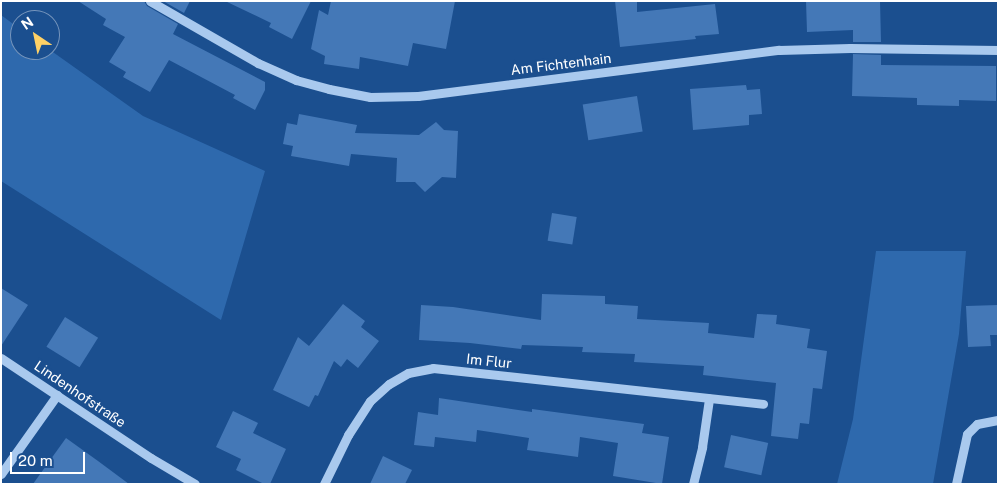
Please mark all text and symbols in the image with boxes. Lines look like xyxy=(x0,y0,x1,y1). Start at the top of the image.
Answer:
north arrow xyxy=(10,10,60,60)
text: N xyxy=(18,14,36,33)
street label: Am Fichtenhain xyxy=(510,49,612,79)
street label: Im Flur xyxy=(465,350,513,372)
street label: Lindenhofstraße xyxy=(31,357,129,431)
scale bar xyxy=(12,442,88,474)
text: 20 m xyxy=(18,452,53,469)

